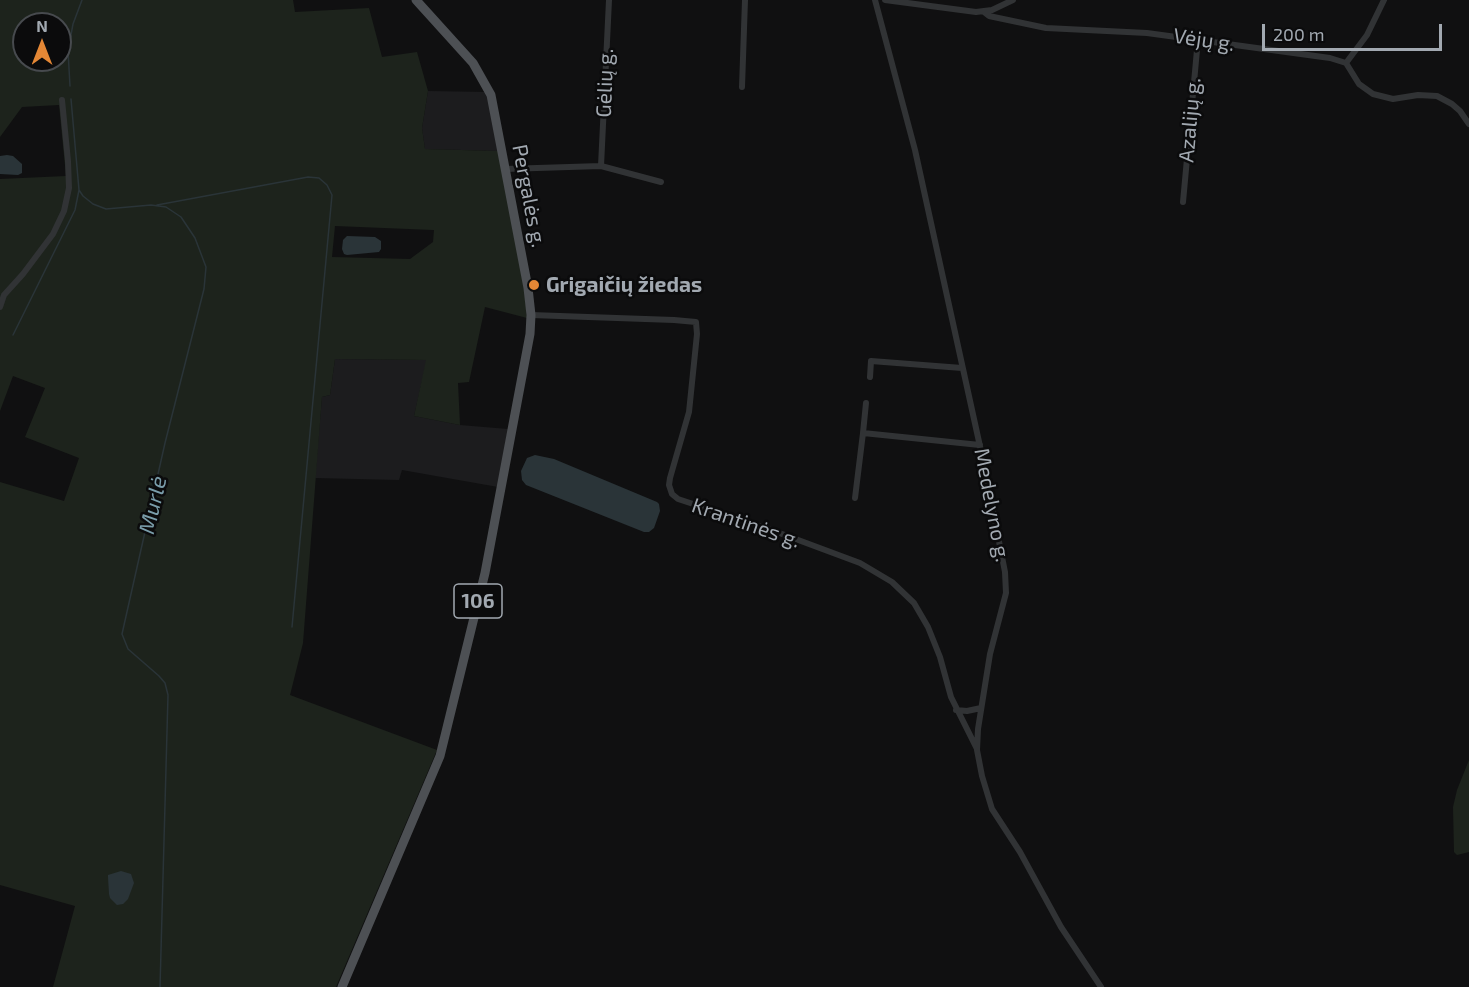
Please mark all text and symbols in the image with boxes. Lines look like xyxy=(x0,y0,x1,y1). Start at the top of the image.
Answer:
north arrow xyxy=(12,12,72,72)
scale bar xyxy=(1265,12,1445,50)
text: N xyxy=(36,16,48,35)
street label: Vėjų g. xyxy=(1172,23,1236,57)
text: 200 m xyxy=(1273,23,1325,45)
street label: Gėlių g. xyxy=(591,48,619,118)
street label: Azalijų g. xyxy=(1174,76,1206,164)
street label: Pergalės g. xyxy=(507,142,551,250)
place label: Grigaičių žiedas xyxy=(546,272,702,298)
marker: Grigaičių žiedas xyxy=(527,278,541,292)
street label: Medelyno g. xyxy=(969,446,1015,564)
water label: Murlė xyxy=(134,473,172,537)
street label: Krantinės g. xyxy=(688,493,804,553)
road number: 106 xyxy=(454,584,502,618)

